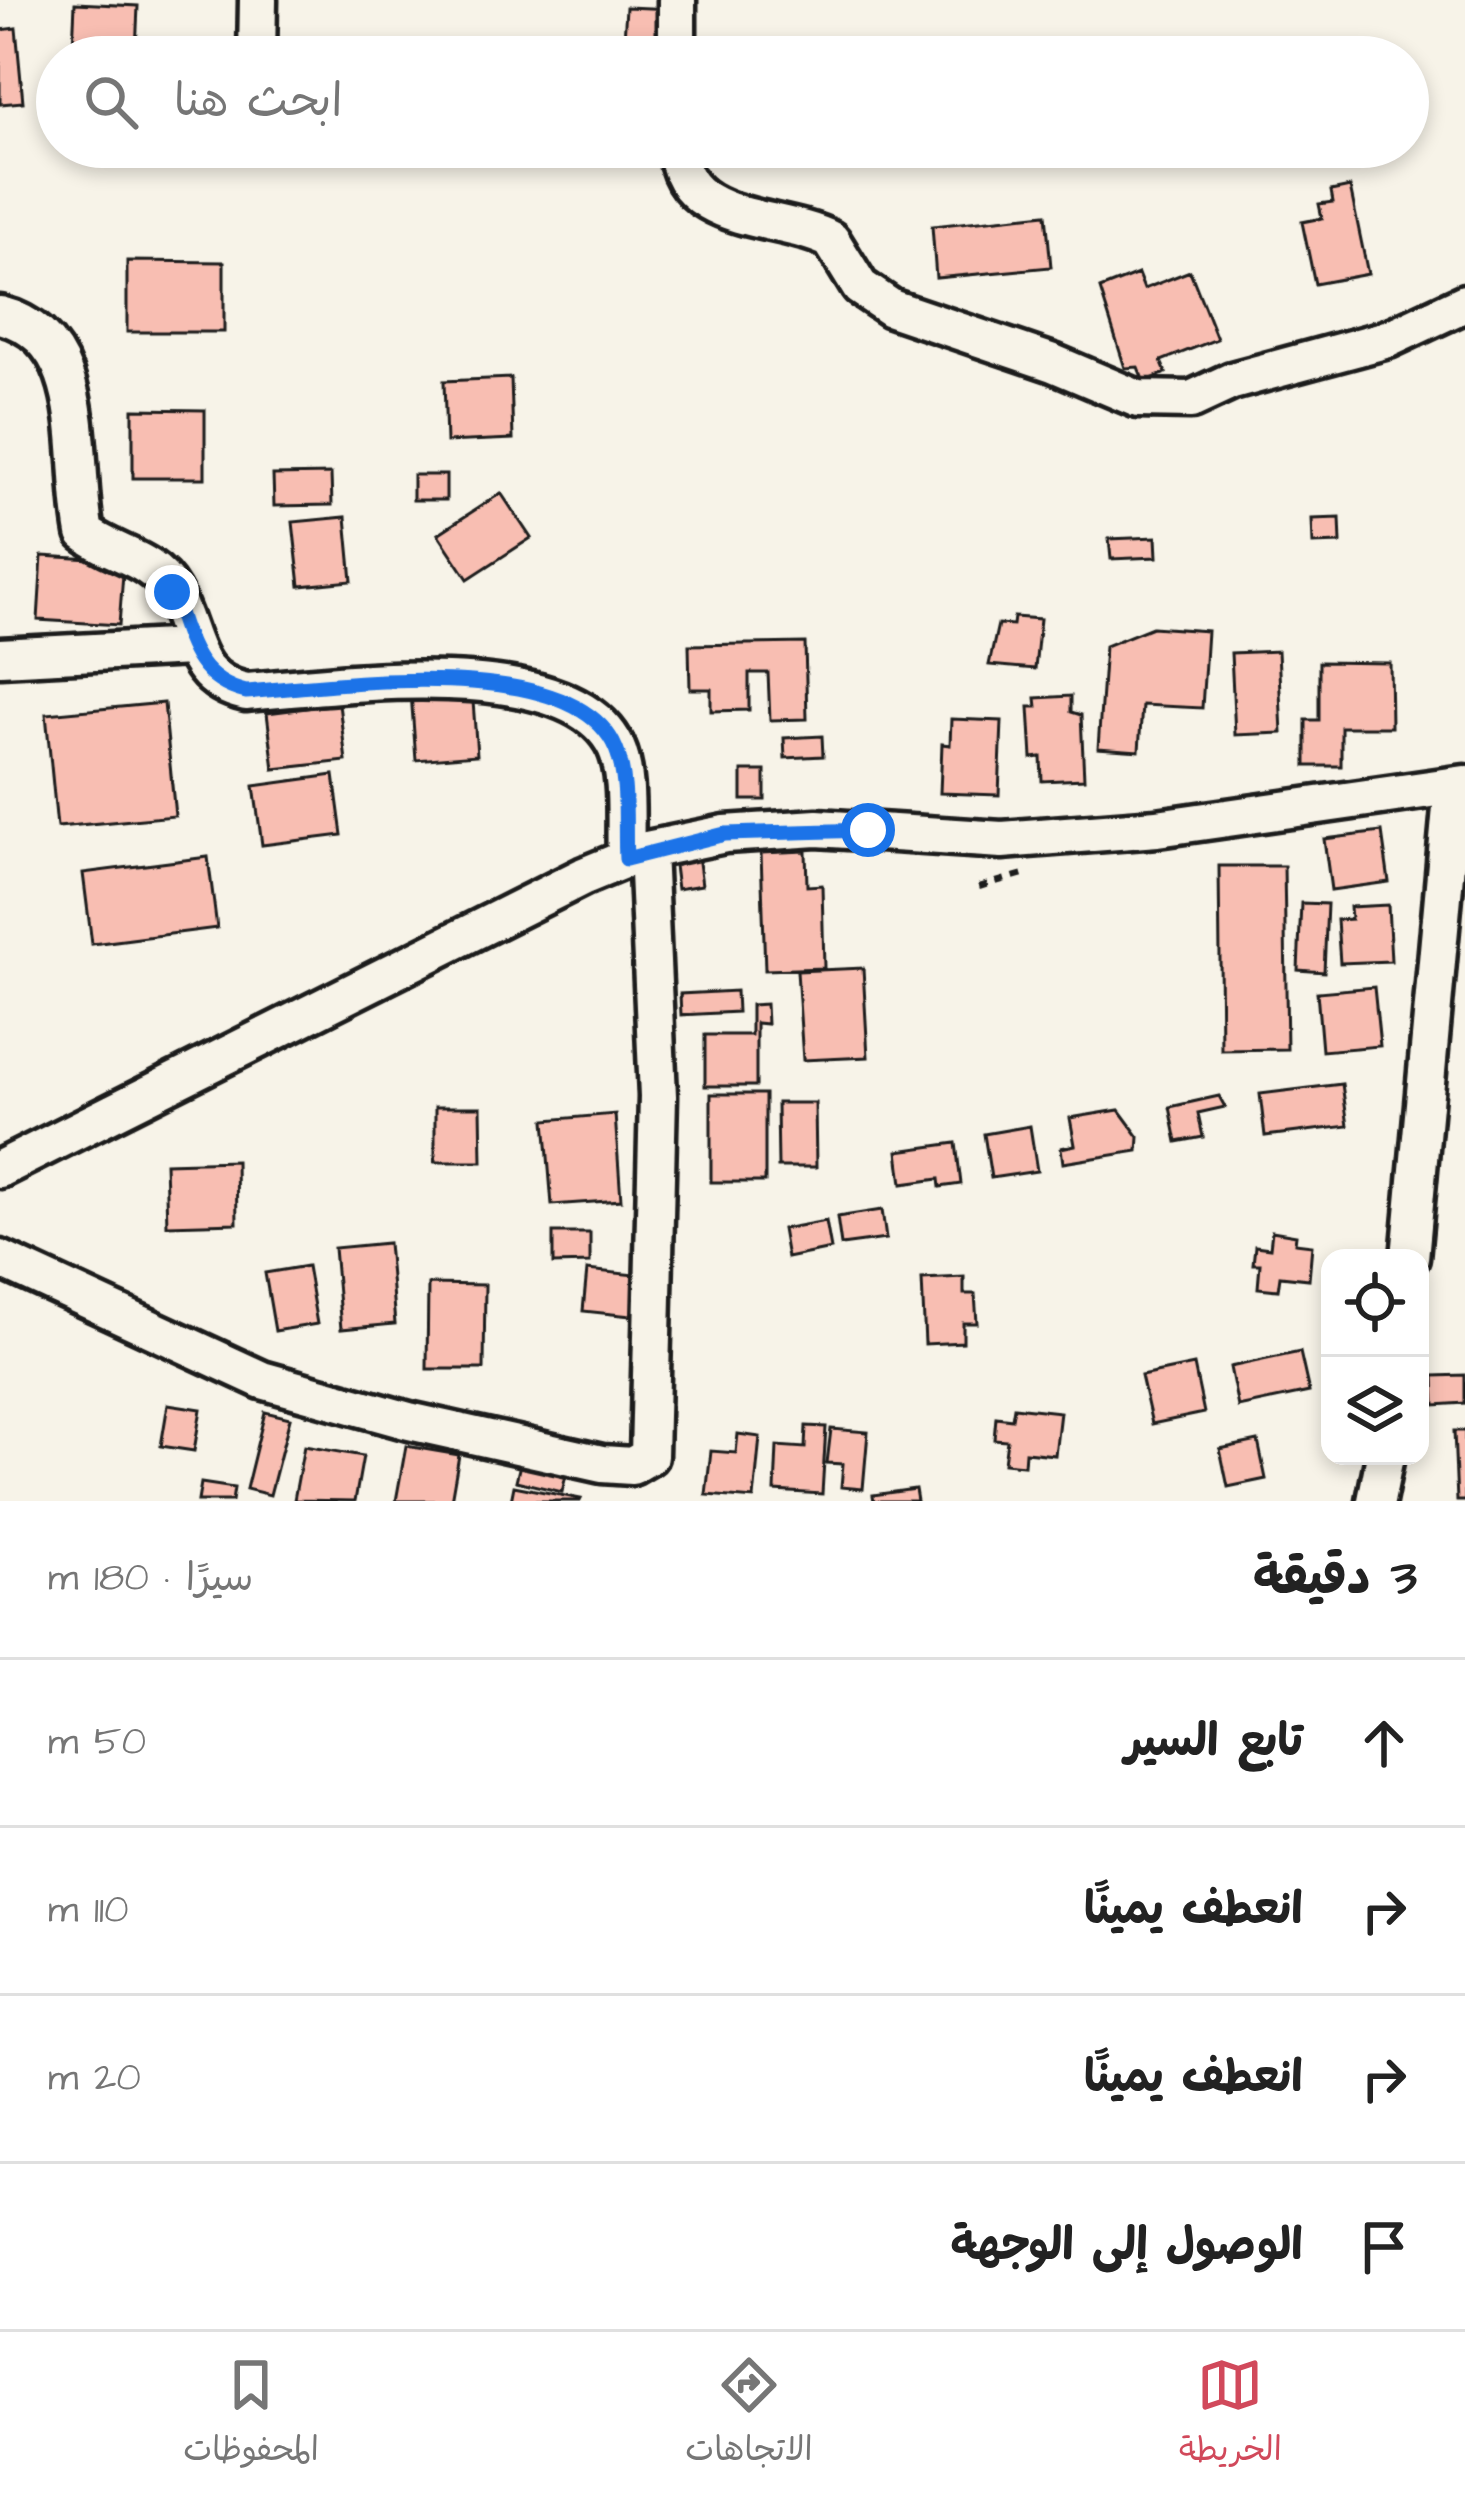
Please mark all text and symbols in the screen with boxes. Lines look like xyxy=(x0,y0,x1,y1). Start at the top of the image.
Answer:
search box xyxy=(36,36,1429,168)
icon: search xyxy=(78,69,144,135)
text: ابحث هنا xyxy=(174,71,342,133)
route end xyxy=(145,565,199,619)
route start xyxy=(841,803,895,857)
map controls xyxy=(1321,1249,1429,1465)
button: locate xyxy=(1321,1249,1429,1357)
button: layers xyxy=(1321,1357,1429,1465)
text: 3 دقيقة xyxy=(1253,1543,1417,1614)
text: سيرًا · 180 m xyxy=(48,1552,253,1606)
icon: ahead xyxy=(1351,1710,1417,1776)
text: تابع السير xyxy=(1125,1711,1303,1773)
text: 50 m xyxy=(48,1716,146,1770)
icon: right xyxy=(1351,1878,1417,1944)
text: انعطف يمينًا xyxy=(1084,1879,1303,1941)
text: 110 m xyxy=(48,1884,129,1938)
icon: right xyxy=(1351,2046,1417,2112)
text: انعطف يمينًا xyxy=(1084,2047,1303,2109)
text: 20 m xyxy=(48,2052,141,2106)
icon: arrive xyxy=(1351,2214,1417,2280)
text: الوصول إلى الوجهة xyxy=(951,2215,1303,2277)
tab: المحفوظات xyxy=(183,2352,319,2478)
tab: الاتجاهات xyxy=(685,2352,813,2478)
tab: الخريطة xyxy=(1179,2352,1282,2478)

